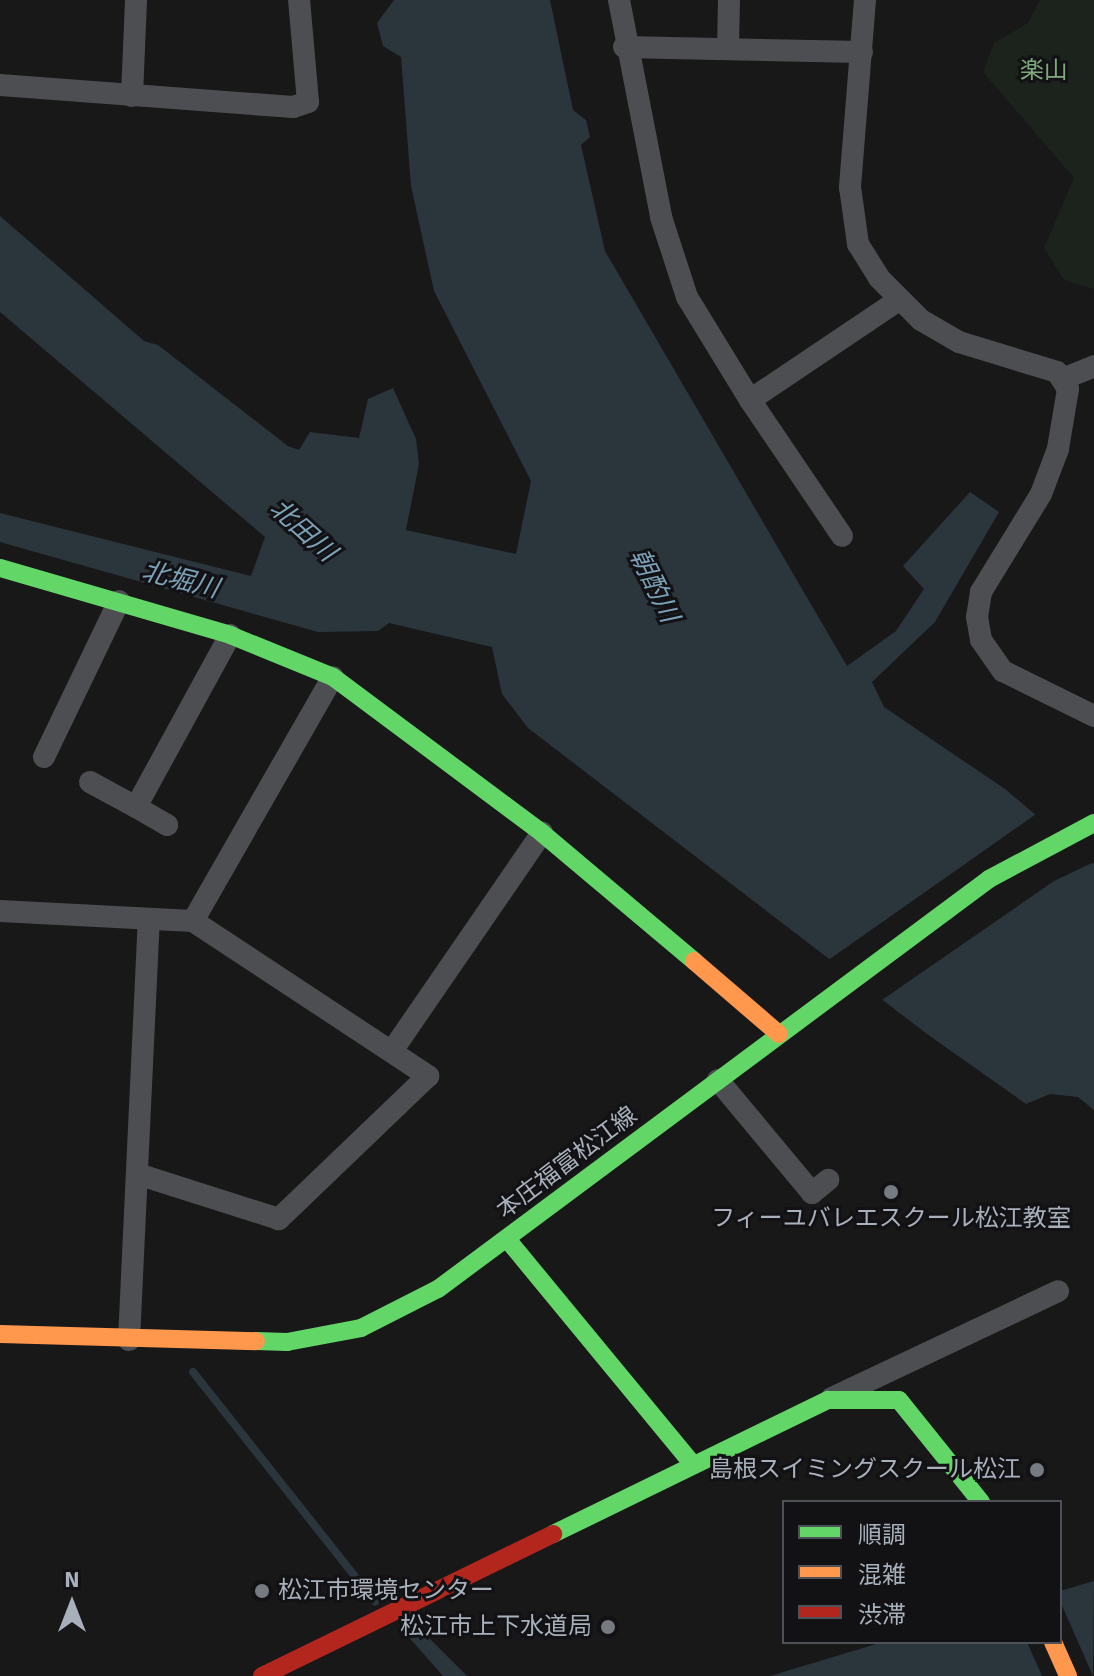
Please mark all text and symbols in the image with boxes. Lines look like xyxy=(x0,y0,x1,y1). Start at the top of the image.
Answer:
park label: 楽山 xyxy=(1020,57,1068,85)
water label: 北田川 xyxy=(263,493,341,569)
water label: 朝酌川 xyxy=(622,544,684,628)
water label: 北堀川 xyxy=(138,556,222,606)
street label: 本庄福富松江線 xyxy=(491,1101,643,1225)
marker: フィーユバレエスクール松江教室 xyxy=(882,1183,900,1201)
place label: フィーユバレエスクール松江教室 xyxy=(711,1205,1071,1233)
place label: 島根スイミングスクール松江 xyxy=(709,1456,1021,1484)
marker: 島根スイミングスクール松江 xyxy=(1028,1461,1046,1479)
legend xyxy=(782,1500,1062,1644)
text: 順調 xyxy=(858,1520,906,1550)
text: 混雑 xyxy=(858,1560,906,1590)
north arrow xyxy=(32,1564,112,1644)
text: N xyxy=(64,1566,80,1593)
place label: 松江市環境センター xyxy=(278,1577,494,1605)
marker: 松江市環境センター xyxy=(253,1582,271,1600)
text: 渋滞 xyxy=(858,1600,906,1630)
place label: 松江市上下水道局 xyxy=(400,1613,592,1641)
marker: 松江市上下水道局 xyxy=(599,1618,617,1636)

